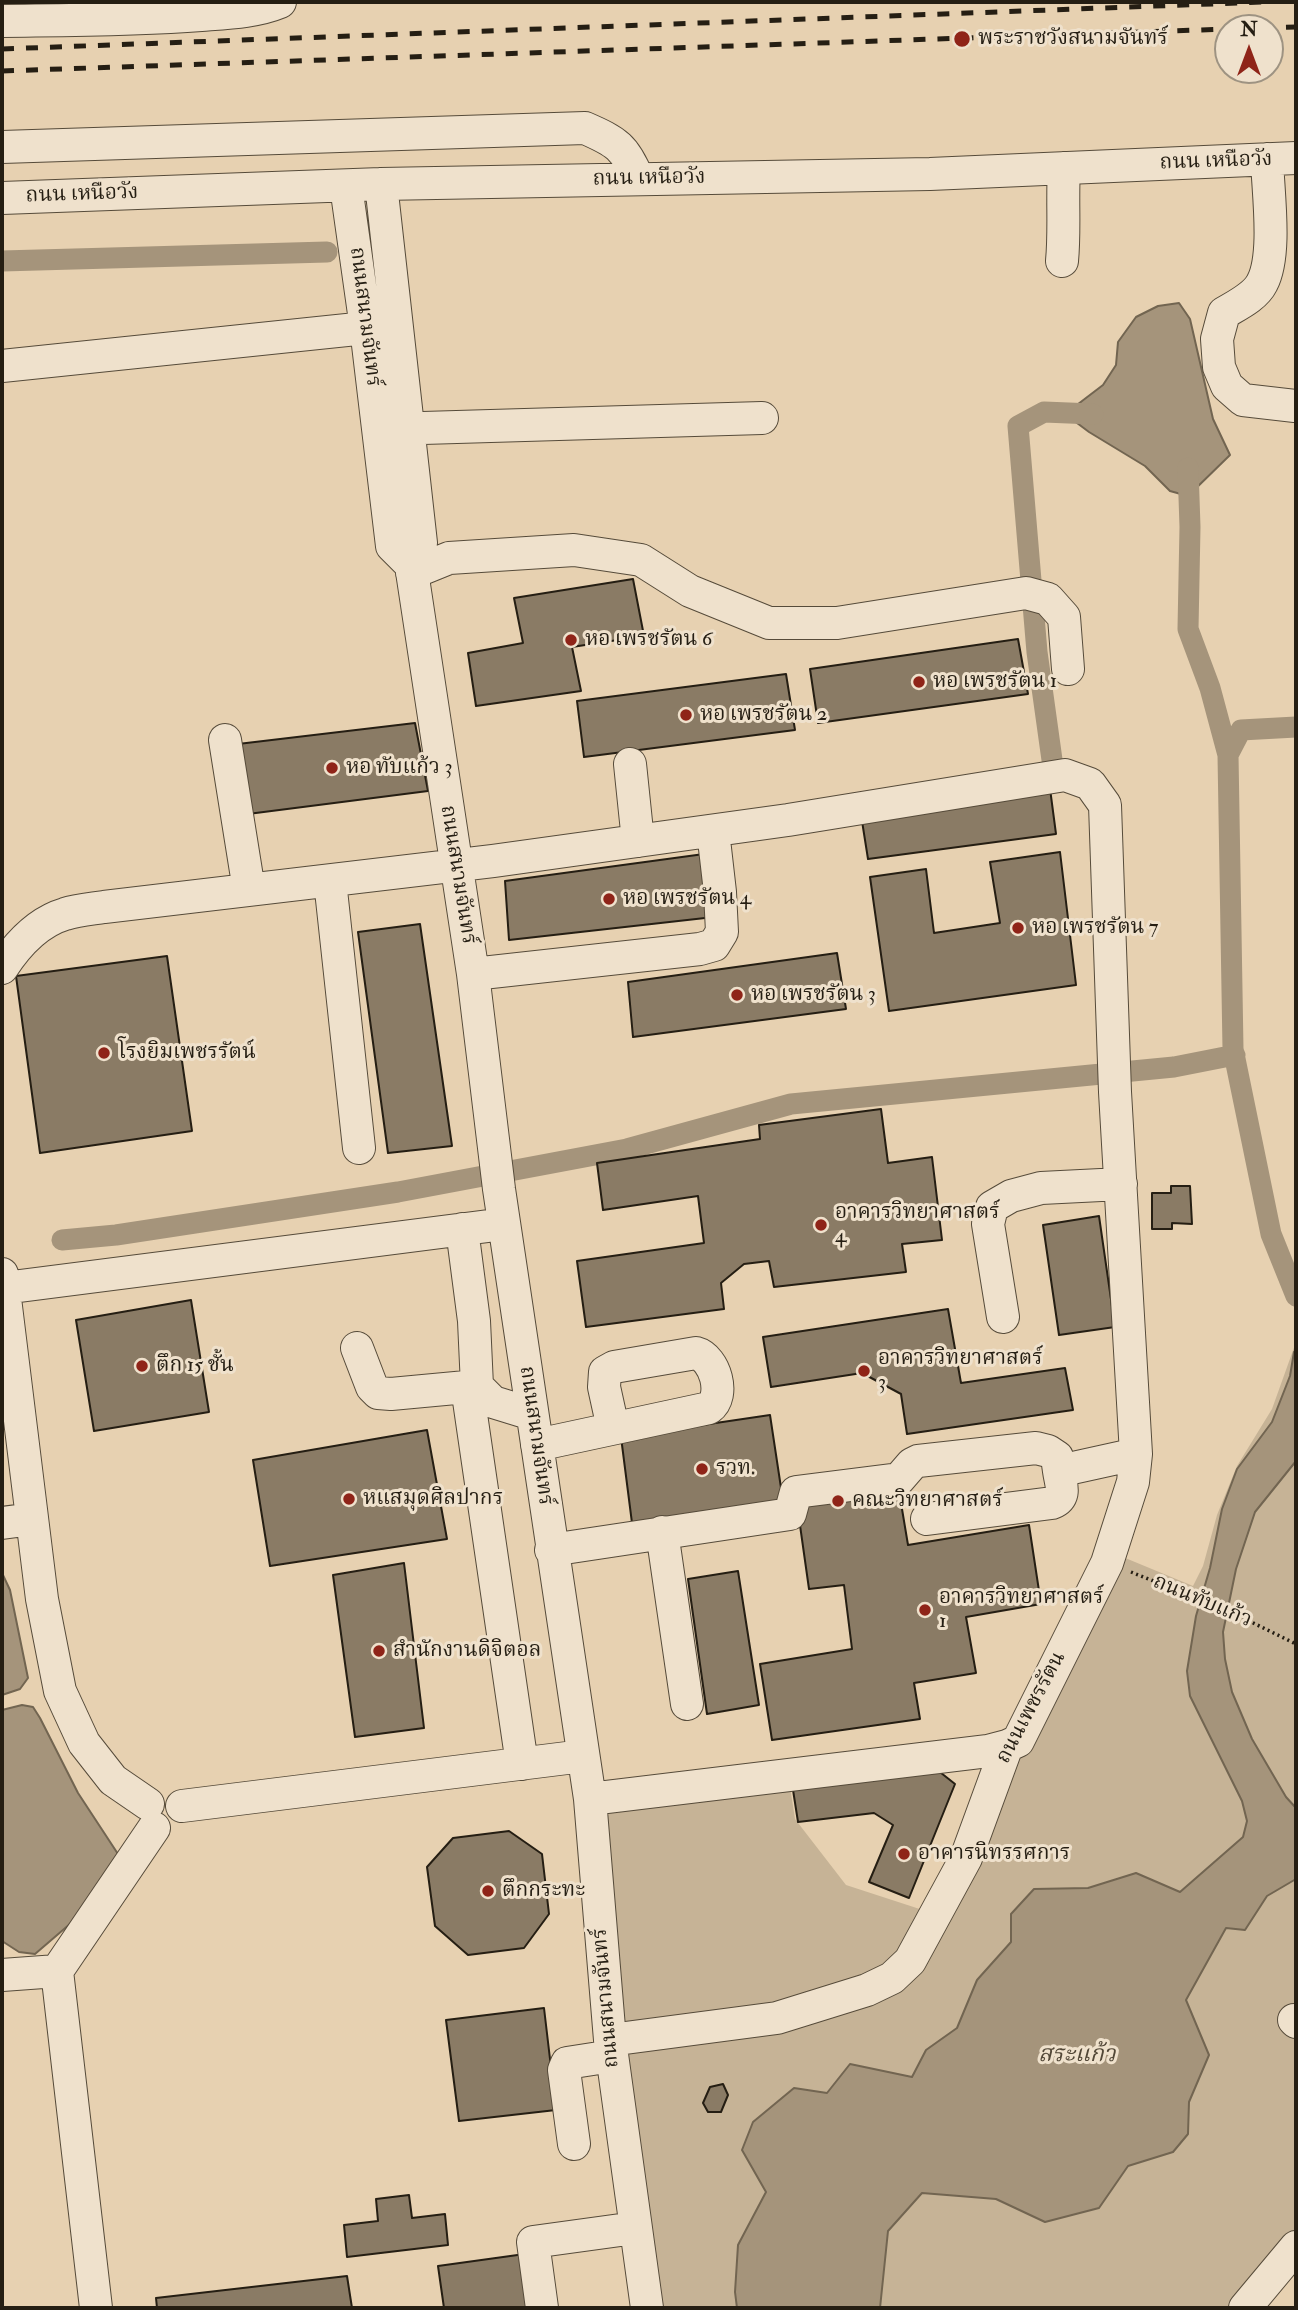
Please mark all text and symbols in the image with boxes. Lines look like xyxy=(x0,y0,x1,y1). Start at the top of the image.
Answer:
north arrow xyxy=(1214,14,1284,84)
text: N xyxy=(1240,18,1258,42)
place label: พระราชวังสนามจันทร์ xyxy=(978,26,1168,52)
marker: พระราชวังสนามจันทร์ xyxy=(952,29,972,49)
street label: ถนน เหนือวัง xyxy=(1159,147,1273,177)
street label: ถนน เหนือวัง xyxy=(592,165,706,193)
street label: ถนน เหนือวัง xyxy=(25,180,139,210)
street label: ถนนสนามจันทร์ xyxy=(343,246,385,388)
place label: หอ เพรชรัตน 6 xyxy=(585,627,712,653)
marker: หอ เพรชรัตน 6 xyxy=(563,632,579,648)
place label: หอ เพรชรัตน 1 xyxy=(933,669,1057,695)
marker: หอ เพรชรัตน 1 xyxy=(911,674,927,690)
place label: หอ เพรชรัตน 2 xyxy=(700,702,828,728)
marker: หอ เพรชรัตน 2 xyxy=(678,707,694,723)
place label: หอ ทับแก้ว 3 xyxy=(346,755,452,781)
marker: หอ ทับแก้ว 3 xyxy=(324,760,340,776)
street label: ถนนสนามจันทร์ xyxy=(434,804,480,946)
place label: หอ เพรชรัตน 4 xyxy=(623,886,751,912)
marker: หอ เพรชรัตน 4 xyxy=(601,891,617,907)
place label: หอ เพรชรัตน 7 xyxy=(1032,915,1159,941)
marker: หอ เพรชรัตน 7 xyxy=(1010,920,1026,936)
place label: หอ เพรชรัตน 3 xyxy=(751,982,876,1008)
marker: หอ เพรชรัตน 3 xyxy=(729,987,745,1003)
place label: โรงยิมเพชรรัตน์ xyxy=(118,1040,256,1066)
marker: โรงยิมเพชรรัตน์ xyxy=(96,1045,112,1061)
place label: อาคารวิทยาศาสตร์ 4 xyxy=(835,1200,1000,1250)
marker: อาคารวิทยาศาสตร์ 4 xyxy=(813,1217,829,1233)
place label: อาคารวิทยาศาสตร์ 3 xyxy=(878,1346,1043,1396)
place label: ตึก 15 ชั้น xyxy=(156,1353,234,1379)
marker: ตึก 15 ชั้น xyxy=(134,1358,150,1374)
marker: อาคารวิทยาศาสตร์ 3 xyxy=(856,1363,872,1379)
street label: ถนนสนามจันทร์ xyxy=(513,1365,557,1507)
place label: รวท. xyxy=(716,1456,755,1482)
marker: รวท. xyxy=(694,1461,710,1477)
place label: หแสมุดศิลปากร xyxy=(363,1486,503,1512)
place label: คณะวิทยาศาสตร์ xyxy=(852,1488,1003,1514)
marker: หแสมุดศิลปากร xyxy=(341,1491,357,1507)
marker: คณะวิทยาศาสตร์ xyxy=(830,1493,846,1509)
street label: ถนนทับแก้ว xyxy=(1149,1570,1255,1634)
place label: อาคารวิทยาศาสตร์ 1 xyxy=(939,1585,1104,1635)
marker: อาคารวิทยาศาสตร์ 1 xyxy=(917,1602,933,1618)
place label: สำนักงานดิจิตอล xyxy=(393,1638,541,1664)
marker: สำนักงานดิจิตอล xyxy=(371,1643,387,1659)
street label: ถนนเพชรรัตน xyxy=(992,1648,1072,1768)
place label: อาคารนิทรรศการ xyxy=(918,1841,1070,1867)
marker: อาคารนิทรรศการ xyxy=(896,1846,912,1862)
place label: ตึกกระทะ xyxy=(502,1878,585,1904)
marker: ตึกกระทะ xyxy=(480,1883,496,1899)
street label: ถนนสนามจันทร์ xyxy=(588,1927,626,2069)
water label: สระแก้ว xyxy=(1038,2042,1116,2070)

